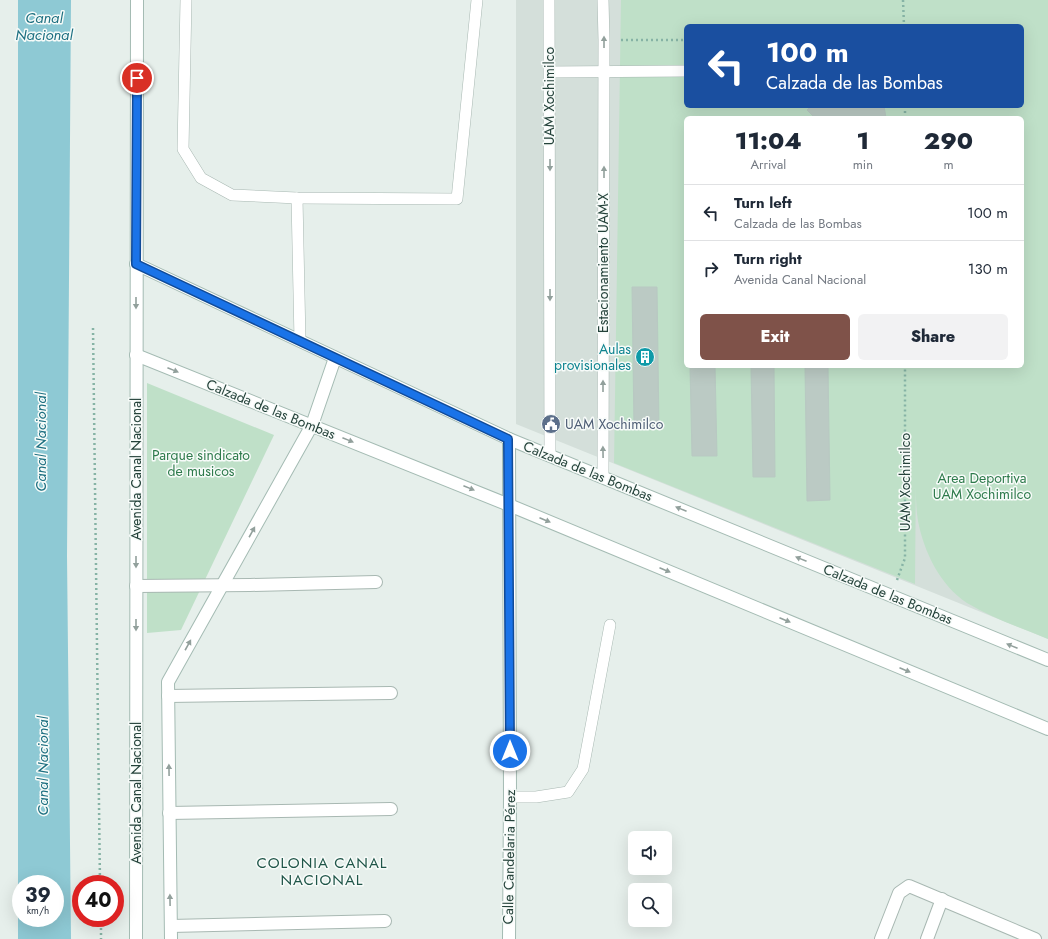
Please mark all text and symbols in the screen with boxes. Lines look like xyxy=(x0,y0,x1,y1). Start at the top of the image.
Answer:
water label: Canal Nacional xyxy=(15,7,73,46)
text: 100 m xyxy=(766,32,849,73)
one-way arrow xyxy=(601,35,607,48)
icon: left xyxy=(700,40,752,92)
street label: UAM Xochimilco xyxy=(539,46,559,145)
pin xyxy=(120,61,154,95)
icon: arrive xyxy=(126,67,148,89)
text: Calzada de las Bombas xyxy=(766,70,943,96)
text: 11:04 xyxy=(735,123,802,158)
text: 1 xyxy=(856,123,869,158)
text: 290 xyxy=(924,123,973,158)
text: Arrival xyxy=(750,155,786,174)
text: min xyxy=(853,155,873,174)
text: m xyxy=(943,155,954,174)
one-way arrow xyxy=(547,159,553,172)
one-way arrow xyxy=(601,165,607,178)
text: Turn left xyxy=(734,192,792,214)
street label: Estacionamiento UAM-X xyxy=(593,193,613,333)
icon: left xyxy=(700,202,722,224)
text: 100 m xyxy=(967,202,1008,224)
text: Calzada de las Bombas xyxy=(734,214,862,233)
text: Turn right xyxy=(734,248,802,270)
icon: right xyxy=(700,258,722,280)
text: 130 m xyxy=(968,258,1008,280)
text: Avenida Canal Nacional xyxy=(734,270,866,289)
one-way arrow xyxy=(547,289,553,302)
one-way arrow xyxy=(133,297,139,310)
button: Exit xyxy=(700,314,850,360)
button: Share xyxy=(858,314,1008,360)
place label: Aulas provisionales xyxy=(554,339,631,375)
building icon: Aulas provisionales xyxy=(634,346,656,368)
one-way arrow xyxy=(167,367,179,373)
street label: Calzada de las Bombas xyxy=(203,374,339,444)
one-way arrow xyxy=(600,379,606,392)
water label: Canal Nacional xyxy=(30,392,52,492)
street label: Avenida Canal Nacional xyxy=(126,398,146,540)
public building icon: UAM Xochimilco xyxy=(540,413,562,435)
place label: UAM Xochimilco xyxy=(565,414,664,434)
street label: UAM Xochimilco xyxy=(895,432,915,531)
street label: Calzada de las Bombas xyxy=(520,436,656,506)
one-way arrow xyxy=(343,437,354,443)
park label: Parque sindicato de musicos xyxy=(152,445,250,481)
one-way arrow xyxy=(600,445,606,458)
park label: Area Deportiva UAM Xochimilco xyxy=(933,468,1032,504)
one-way arrow xyxy=(463,486,475,492)
one-way arrow xyxy=(674,506,686,512)
one-way arrow xyxy=(540,517,552,523)
one-way arrow xyxy=(249,526,256,538)
one-way arrow xyxy=(133,556,139,569)
one-way arrow xyxy=(796,556,807,562)
street label: Calzada de las Bombas xyxy=(820,559,956,629)
one-way arrow xyxy=(660,567,672,573)
one-way arrow xyxy=(780,617,792,623)
one-way arrow xyxy=(133,619,139,632)
one-way arrow xyxy=(185,640,192,651)
one-way arrow xyxy=(1005,642,1017,648)
one-way arrow xyxy=(900,667,912,673)
water label: Canal Nacional xyxy=(32,716,54,816)
street label: Avenida Canal Nacional xyxy=(126,722,146,864)
position arrow xyxy=(489,730,531,772)
one-way arrow xyxy=(166,763,172,776)
street label: Calle Candelaria Pérez xyxy=(498,789,520,925)
map controls xyxy=(628,831,672,927)
button: sound xyxy=(628,831,672,875)
district label: COLONIA CANAL NACIONAL xyxy=(256,852,388,891)
speed limit sign: 40 xyxy=(72,875,124,927)
text: 39 xyxy=(25,881,51,910)
button: search xyxy=(628,883,672,927)
one-way arrow xyxy=(167,893,173,906)
text: km/h xyxy=(27,903,49,918)

